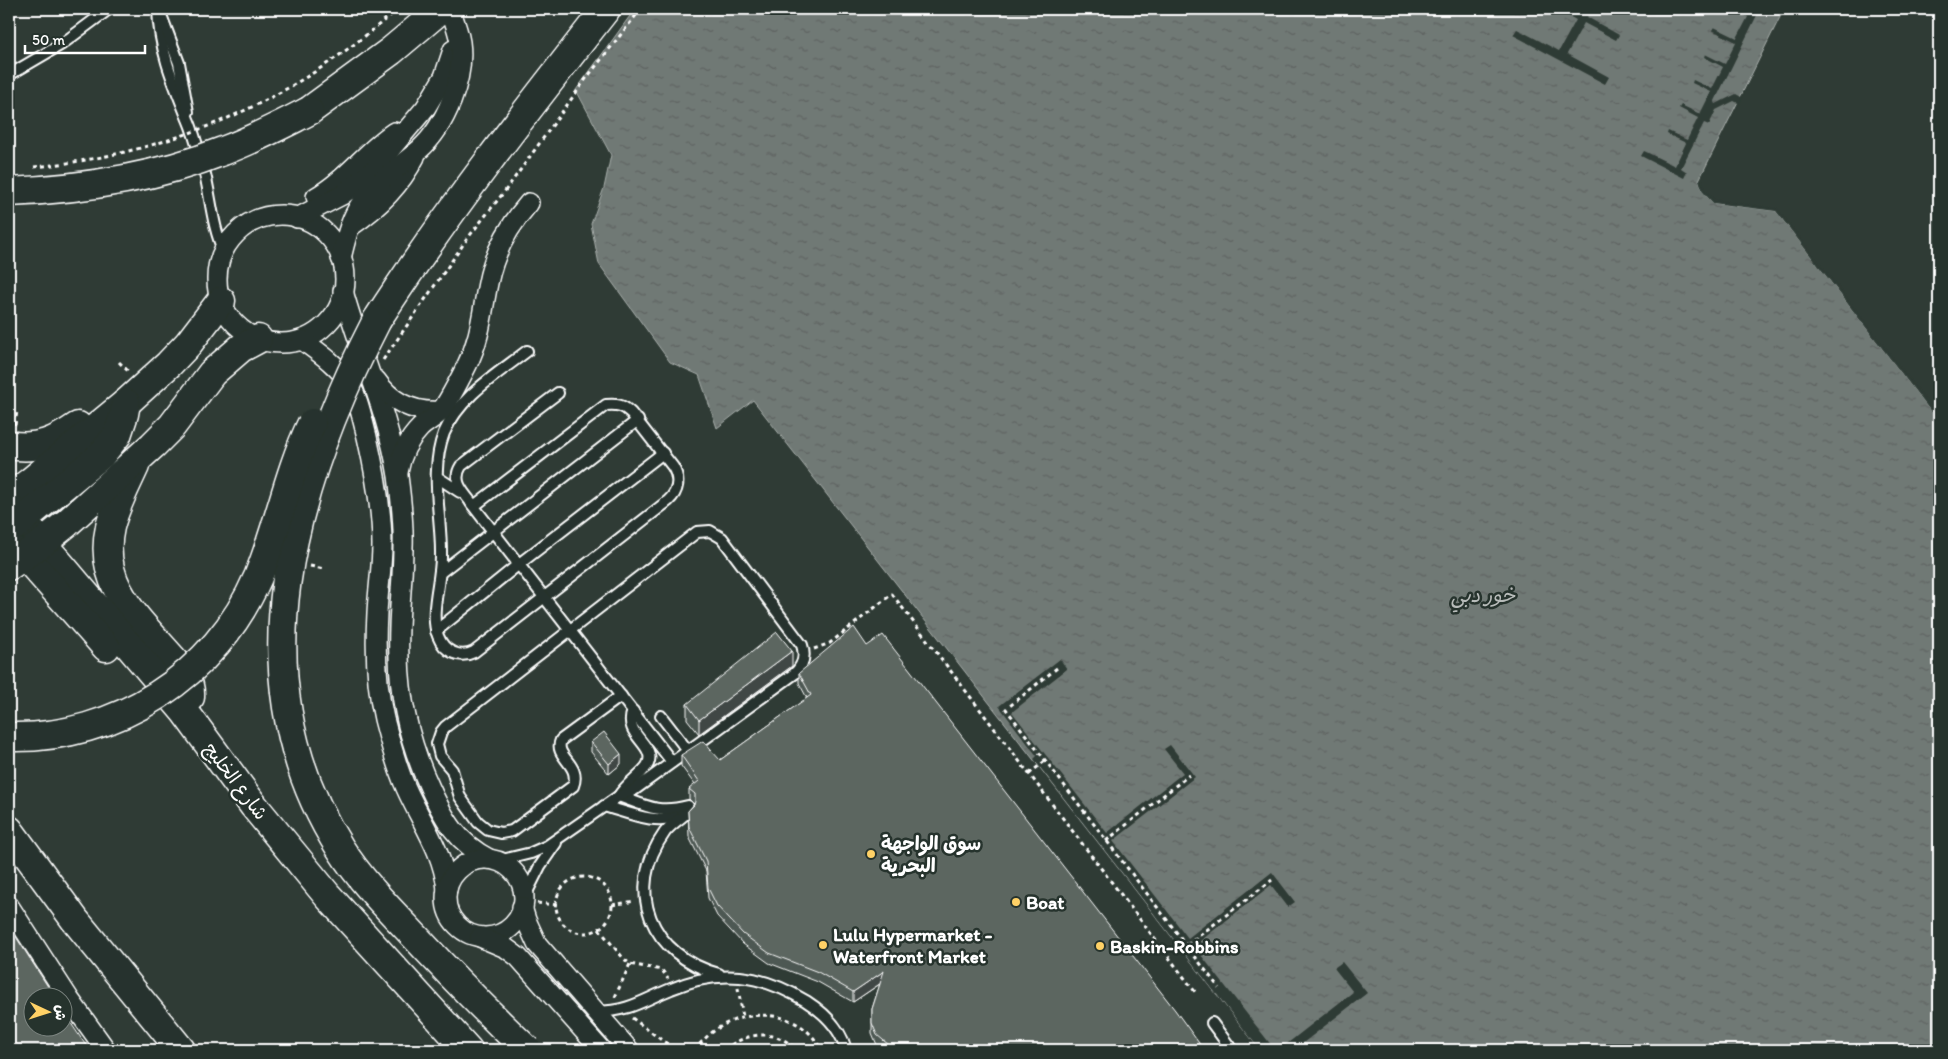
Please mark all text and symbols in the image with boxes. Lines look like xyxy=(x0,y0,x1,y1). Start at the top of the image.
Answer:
scale bar xyxy=(25,22,145,54)
text: 50 m xyxy=(32,31,65,49)
water label: خور دبي xyxy=(1451,583,1515,613)
street label: شارع الخليج xyxy=(198,738,273,826)
place label: سوق الواجهة البحرية xyxy=(881,832,981,878)
marker: سوق الواجهة البحرية xyxy=(865,848,877,860)
place label: Boat xyxy=(1026,891,1065,914)
marker: Boat xyxy=(1010,896,1022,908)
place label: Lulu Hypermarket - Waterfront Market xyxy=(833,923,993,968)
place label: Baskin-Robbins xyxy=(1110,935,1239,958)
marker: Lulu Hypermarket - Waterfront Market xyxy=(817,939,829,951)
marker: Baskin-Robbins xyxy=(1094,940,1106,952)
north arrow xyxy=(22,986,72,1036)
text: ش xyxy=(51,1005,69,1021)

